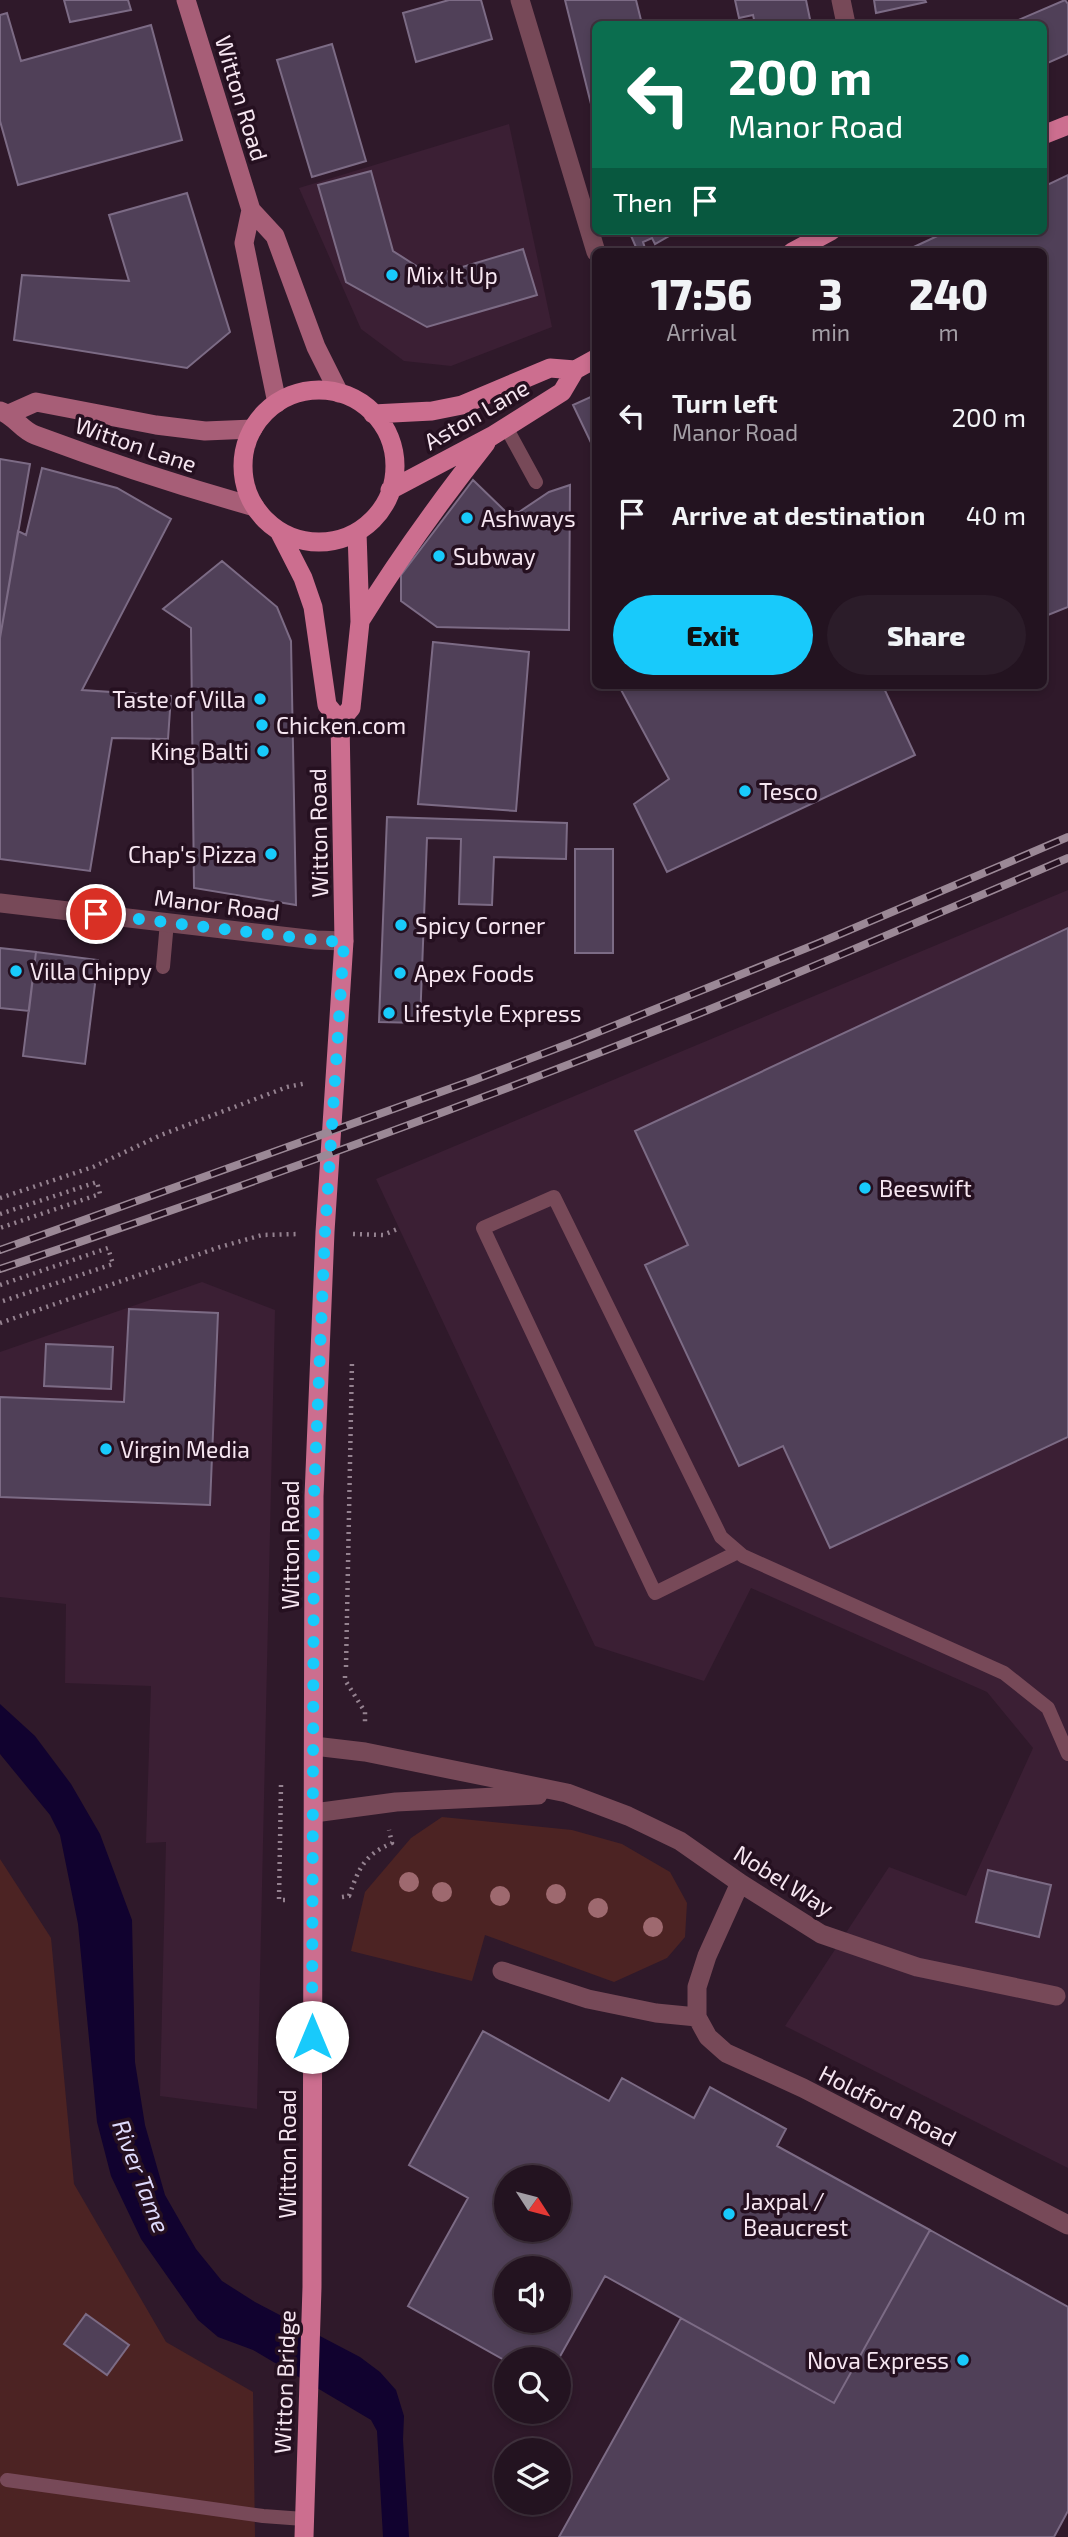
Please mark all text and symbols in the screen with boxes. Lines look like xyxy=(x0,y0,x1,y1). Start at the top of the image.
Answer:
street label: Witton Road xyxy=(210,32,274,164)
text: 200 m xyxy=(728,46,872,105)
icon: left xyxy=(613,49,704,140)
text: Manor Road xyxy=(728,106,903,144)
icon: arrive xyxy=(686,182,724,220)
text: Then xyxy=(613,186,672,217)
place label: Mix It Up xyxy=(406,261,498,289)
marker: Mix It Up xyxy=(384,267,400,283)
text: 17:56 xyxy=(651,268,752,318)
text: 3 xyxy=(819,268,843,318)
text: 240 xyxy=(909,268,988,318)
text: Arrival xyxy=(667,318,737,346)
text: min xyxy=(811,318,850,346)
text: m xyxy=(939,318,959,346)
street label: Aston Lane xyxy=(419,373,533,455)
text: Turn left xyxy=(672,387,778,418)
icon: left xyxy=(613,397,651,435)
text: 200 m xyxy=(951,401,1026,432)
street label: Witton Lane xyxy=(72,410,200,478)
text: Manor Road xyxy=(672,418,798,446)
icon: arrive xyxy=(613,495,651,533)
text: Arrive at destination xyxy=(672,499,925,530)
text: 40 m xyxy=(966,499,1026,530)
place label: Ashways xyxy=(481,504,576,532)
marker: Ashways xyxy=(459,510,475,526)
place label: Subway xyxy=(453,542,536,570)
marker: Subway xyxy=(431,548,447,564)
button: Exit xyxy=(613,595,813,675)
button: Share xyxy=(827,595,1026,675)
place label: Taste of Villa xyxy=(112,685,246,713)
marker: Taste of Villa xyxy=(252,691,268,707)
place label: Chicken.com xyxy=(276,711,406,739)
marker: Chicken.com xyxy=(254,717,270,733)
place label: King Balti xyxy=(150,737,249,765)
marker: King Balti xyxy=(255,743,271,759)
street label: Witton Road xyxy=(303,768,333,898)
place label: Tesco xyxy=(759,777,818,805)
marker: Tesco xyxy=(737,783,753,799)
place label: Chap's Pizza xyxy=(128,840,257,868)
marker: Chap's Pizza xyxy=(263,846,279,862)
street label: Manor Road xyxy=(153,882,281,926)
pin xyxy=(66,884,126,944)
icon: arrive xyxy=(77,895,115,933)
place label: Spicy Corner xyxy=(415,911,545,939)
marker: Spicy Corner xyxy=(393,917,409,933)
place label: Villa Chippy xyxy=(30,957,152,985)
place label: Apex Foods xyxy=(414,959,534,987)
marker: Villa Chippy xyxy=(8,963,24,979)
marker: Apex Foods xyxy=(392,965,408,981)
place label: Lifestyle Express xyxy=(403,999,581,1027)
marker: Lifestyle Express xyxy=(381,1005,397,1021)
place label: Beeswift xyxy=(879,1174,972,1202)
marker: Beeswift xyxy=(857,1180,873,1196)
place label: Virgin Media xyxy=(120,1435,250,1463)
marker: Virgin Media xyxy=(98,1441,114,1457)
street label: Witton Road xyxy=(276,1480,304,1610)
street label: Nobel Way xyxy=(729,1838,839,1922)
position arrow xyxy=(275,2000,349,2074)
street label: Holdford Road xyxy=(815,2058,961,2152)
street label: Witton Road xyxy=(273,2089,301,2219)
water label: River Tame xyxy=(107,2115,177,2237)
north arrow xyxy=(494,2165,570,2242)
map controls xyxy=(494,2165,571,2515)
place label: Jaxpal / Beaucrest xyxy=(743,2187,849,2241)
marker: Jaxpal / Beaucrest xyxy=(721,2206,737,2222)
button: sound xyxy=(494,2256,571,2333)
street label: Witton Bridge xyxy=(267,2310,301,2454)
place label: Nova Express xyxy=(807,2346,949,2374)
button: search xyxy=(494,2347,571,2424)
marker: Nova Express xyxy=(955,2352,971,2368)
button: layers xyxy=(494,2438,571,2515)

